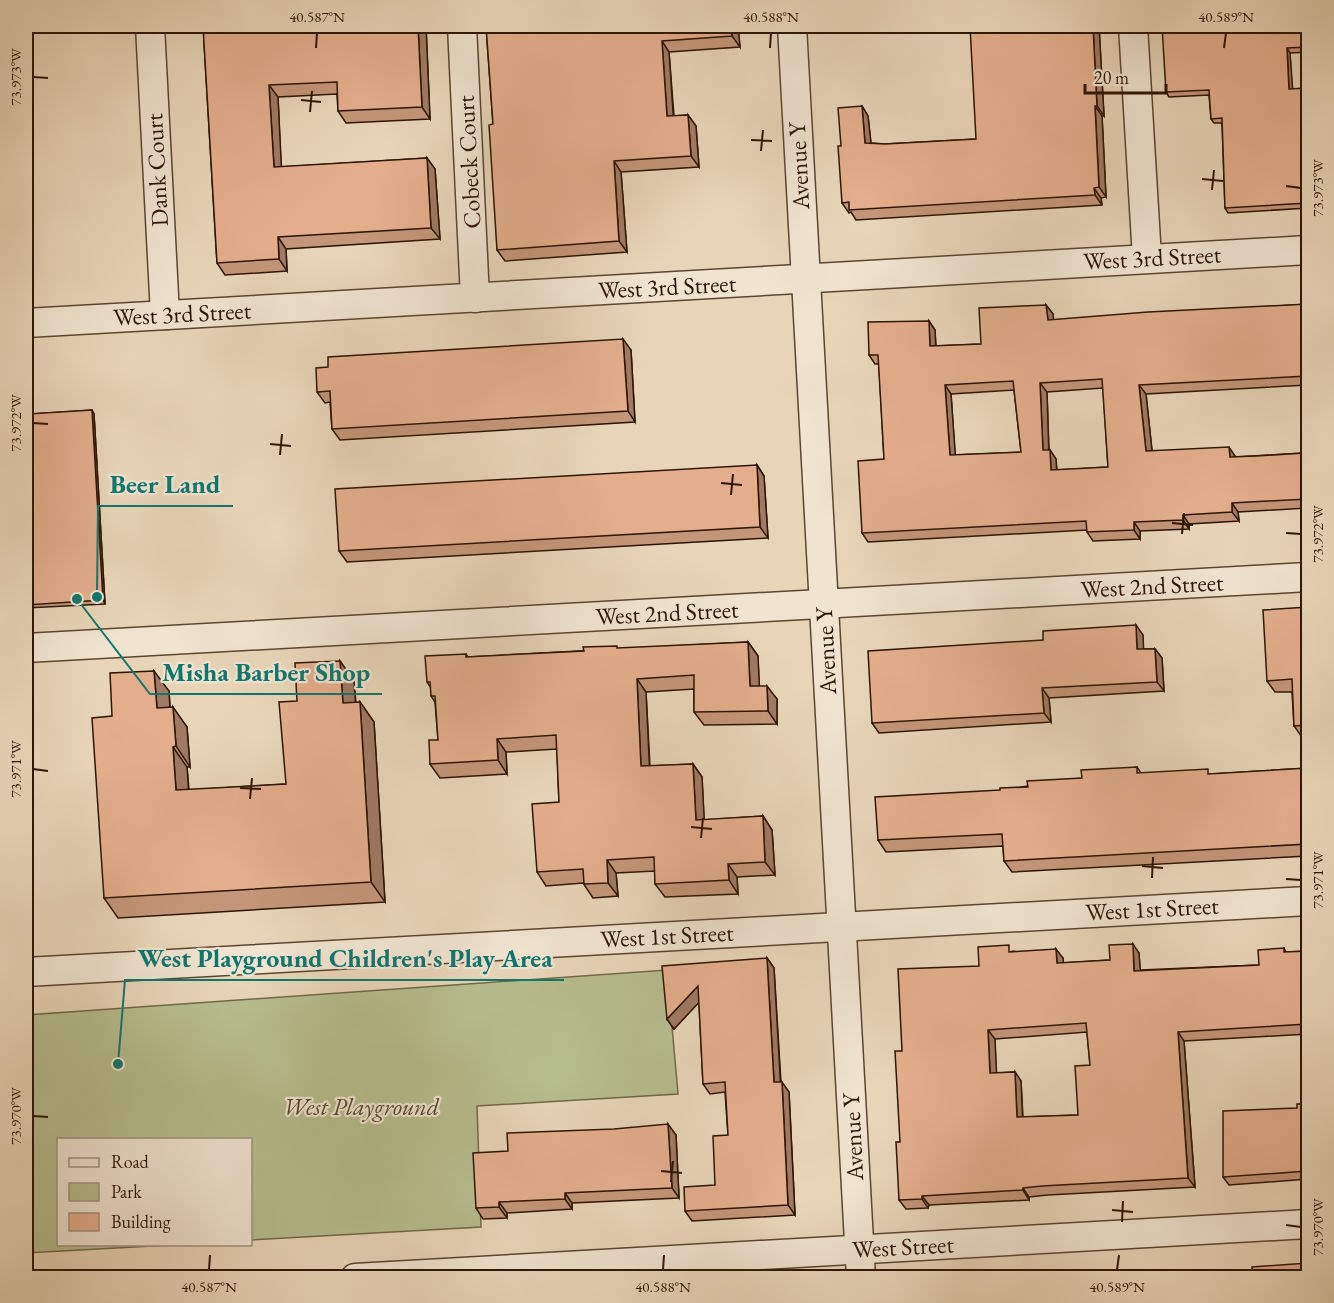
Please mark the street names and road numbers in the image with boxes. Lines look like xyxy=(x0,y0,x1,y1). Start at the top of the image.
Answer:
street label: Cobeck Court xyxy=(450,94,487,229)
street label: Dank Court xyxy=(138,112,175,228)
street label: Avenue Y xyxy=(781,120,816,212)
street label: West 3rd Street xyxy=(1082,238,1222,277)
street label: West 3rd Street xyxy=(597,267,737,306)
street label: West 3rd Street xyxy=(112,294,252,333)
street label: West 2nd Street xyxy=(1080,566,1225,605)
street label: West 2nd Street xyxy=(595,593,740,632)
street label: Avenue Y xyxy=(808,605,843,697)
street label: West 1st Street xyxy=(1085,890,1220,927)
street label: West 1st Street xyxy=(600,917,735,954)
street label: Avenue Y xyxy=(835,1091,870,1183)
street label: West Street xyxy=(851,1228,955,1265)

